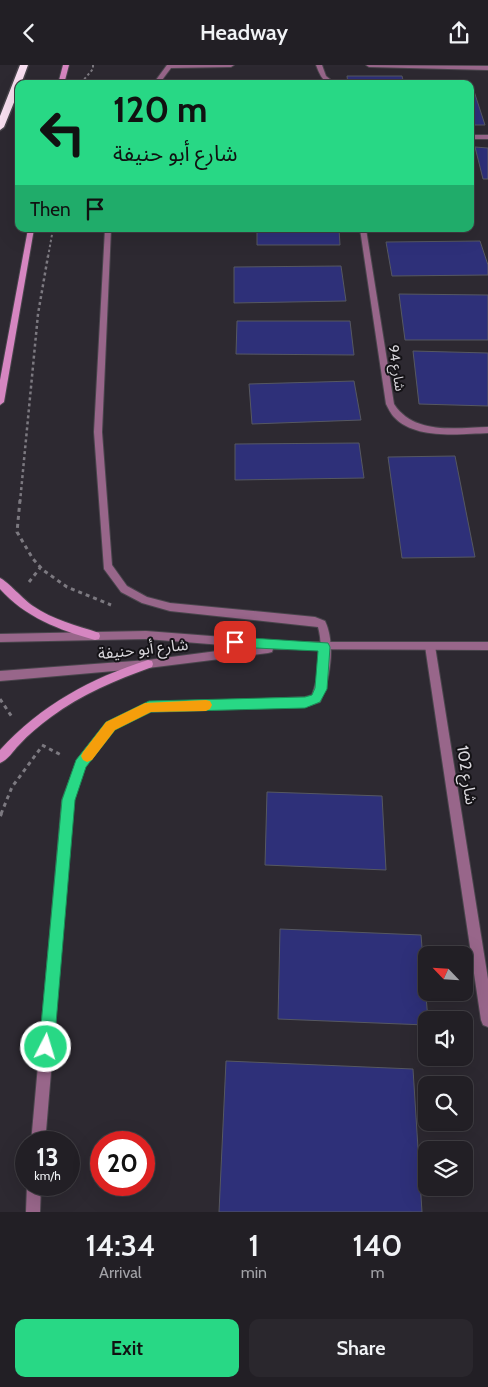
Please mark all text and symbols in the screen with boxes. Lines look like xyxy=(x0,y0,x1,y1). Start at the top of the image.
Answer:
icon: back xyxy=(15,19,43,47)
text: Headway xyxy=(200,19,288,46)
icon: share xyxy=(445,19,473,47)
text: 120 m xyxy=(113,88,207,131)
icon: left xyxy=(30,100,95,165)
text: شارع أبو حنيفة xyxy=(113,140,238,167)
icon: arrive xyxy=(81,195,109,223)
text: Then xyxy=(30,198,71,221)
street label: شارع 94 xyxy=(382,344,410,393)
pin xyxy=(214,621,256,663)
icon: arrive xyxy=(221,628,249,656)
street label: شارع أبو حنيفة xyxy=(97,635,189,666)
street label: شارع 102 xyxy=(450,744,481,806)
north arrow xyxy=(418,946,472,1001)
map controls xyxy=(418,946,473,1196)
button: sound xyxy=(418,1011,473,1066)
position arrow xyxy=(19,1020,71,1072)
button: search xyxy=(418,1076,473,1131)
speed limit sign: 20 xyxy=(90,1131,155,1196)
button: layers xyxy=(418,1141,473,1196)
text: 13 xyxy=(36,1142,59,1172)
text: km/h xyxy=(34,1168,61,1183)
text: 14:34 xyxy=(86,1227,155,1264)
text: 1 xyxy=(249,1227,259,1264)
text: 140 xyxy=(353,1227,402,1264)
text: Arrival xyxy=(99,1263,142,1282)
text: min xyxy=(241,1263,267,1282)
text: m xyxy=(370,1263,385,1282)
button: Exit xyxy=(15,1319,239,1377)
button: Share xyxy=(249,1319,473,1377)

